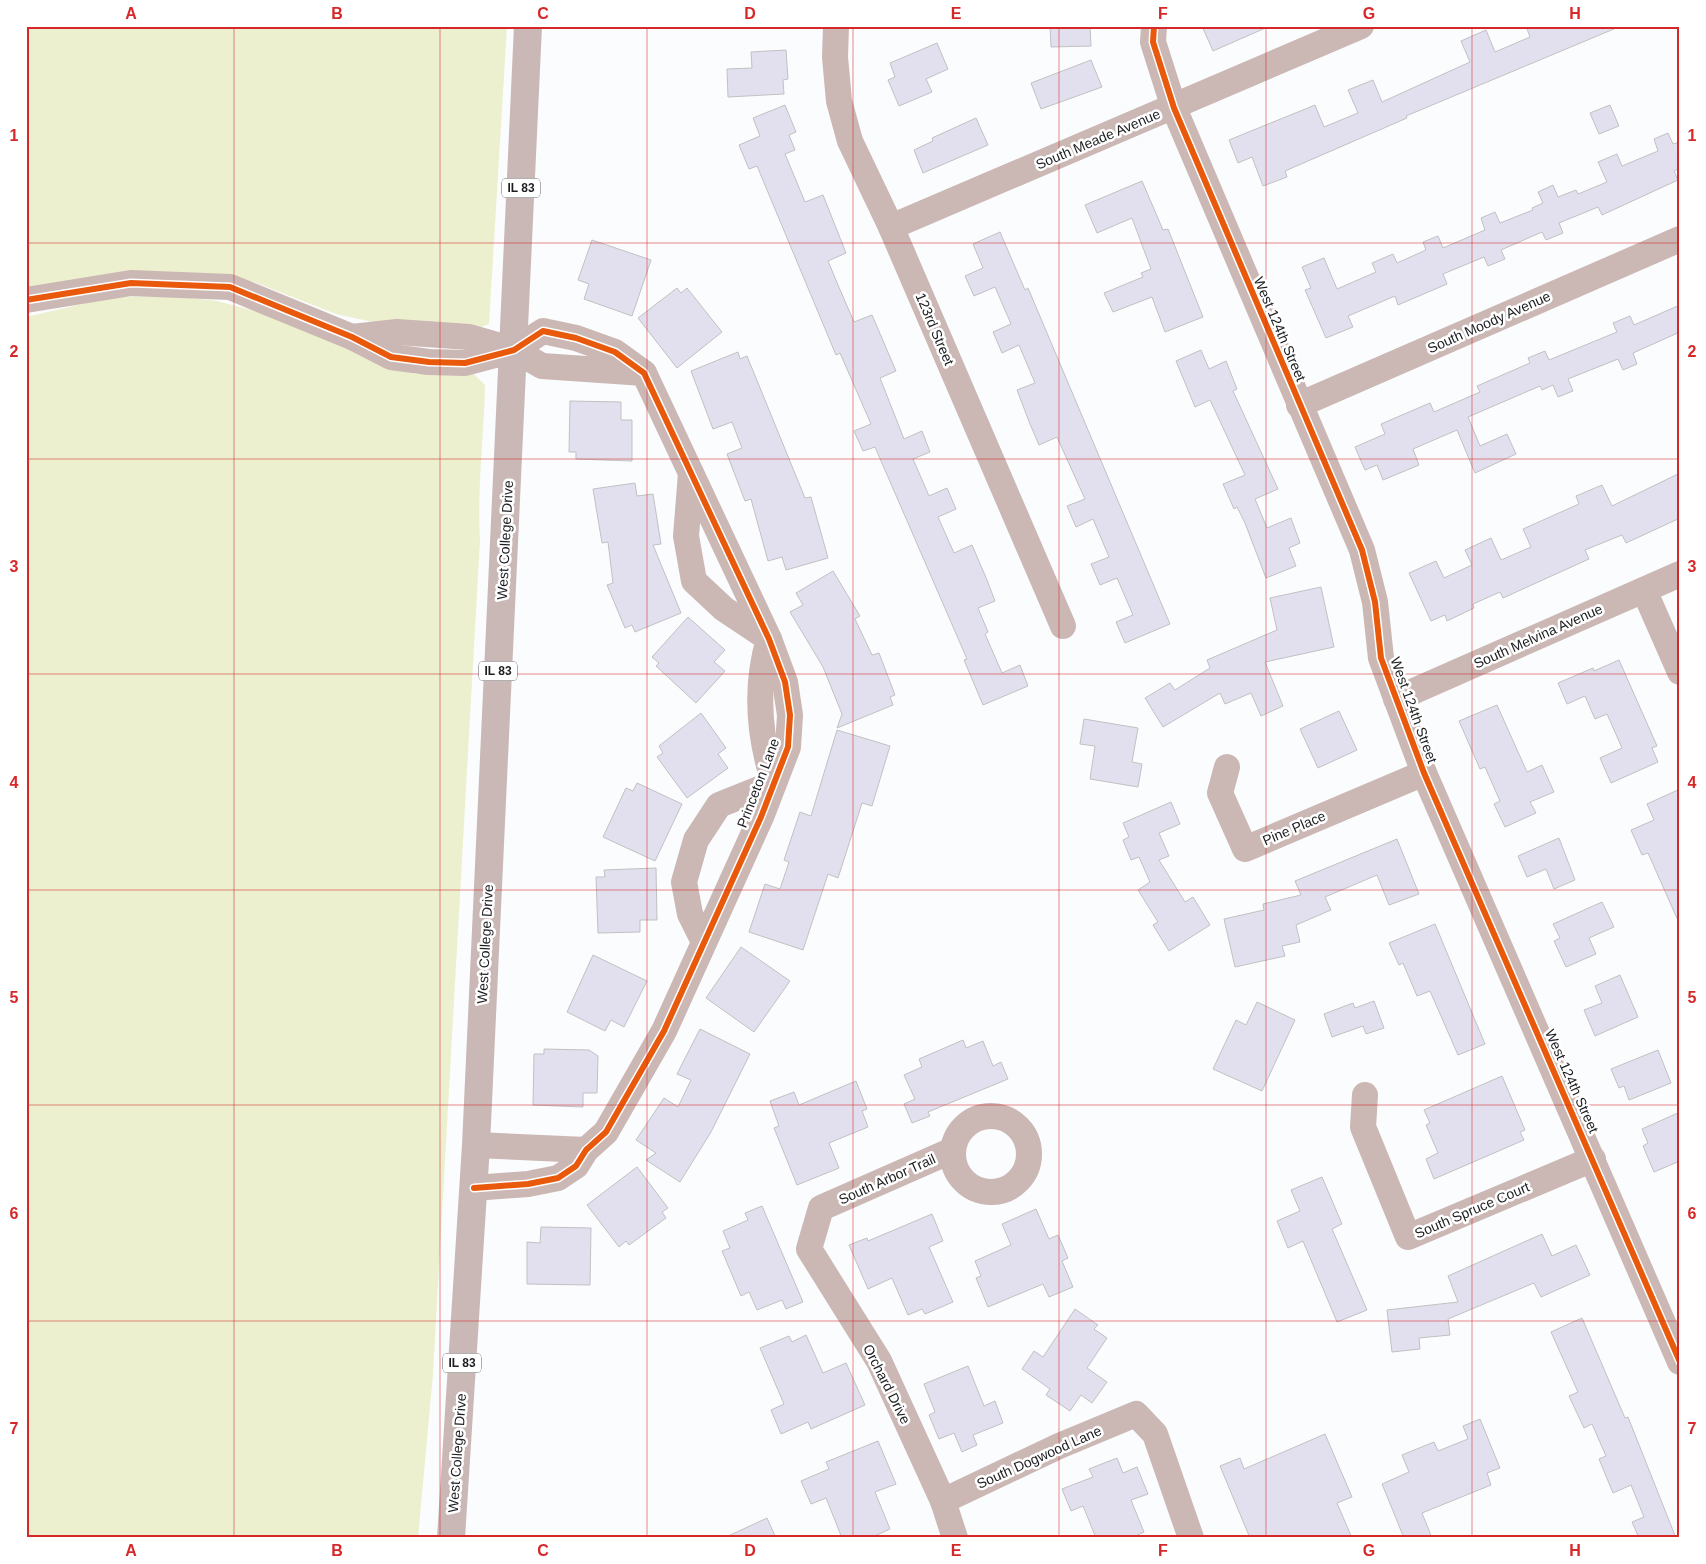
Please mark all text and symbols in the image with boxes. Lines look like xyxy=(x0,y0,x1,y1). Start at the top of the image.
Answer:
text: A xyxy=(125,5,137,22)
text: B xyxy=(331,5,343,22)
text: C xyxy=(537,5,549,22)
text: D xyxy=(744,5,756,22)
text: E xyxy=(951,5,962,22)
text: F xyxy=(1158,5,1168,22)
text: G xyxy=(1363,5,1375,22)
text: H xyxy=(1569,5,1581,22)
street label: South Meade Avenue xyxy=(1033,105,1163,172)
text: 1 xyxy=(10,127,19,144)
text: 1 xyxy=(1688,127,1697,144)
road number: IL 83 xyxy=(502,178,540,198)
street label: West 124th Street xyxy=(1251,274,1309,384)
street label: South Moody Avenue xyxy=(1425,288,1553,356)
street label: 123rd Street xyxy=(913,290,957,368)
text: 2 xyxy=(10,343,19,360)
text: 2 xyxy=(1688,343,1697,360)
street label: West College Drive xyxy=(494,480,516,600)
text: 3 xyxy=(10,558,19,575)
text: 3 xyxy=(1688,558,1697,575)
street label: South Melvina Avenue xyxy=(1471,600,1605,672)
street label: West 124th Street xyxy=(1387,655,1441,765)
road number: IL 83 xyxy=(479,661,517,680)
street label: Princeton Lane xyxy=(734,736,782,830)
text: 4 xyxy=(10,774,19,791)
text: 4 xyxy=(1688,774,1697,791)
street label: Pine Place xyxy=(1260,807,1328,848)
street label: West College Drive xyxy=(474,884,496,1004)
text: 5 xyxy=(10,989,19,1006)
text: 5 xyxy=(1688,989,1697,1006)
street label: West 124th Street xyxy=(1542,1027,1602,1135)
street label: South Arbor Trail xyxy=(836,1150,938,1208)
street label: South Spruce Court xyxy=(1412,1179,1532,1241)
text: 6 xyxy=(10,1205,19,1222)
text: 6 xyxy=(1688,1205,1697,1222)
street label: Orchard Drive xyxy=(860,1342,914,1427)
road number: IL 83 xyxy=(443,1354,481,1372)
street label: West College Drive xyxy=(445,1393,469,1513)
text: 7 xyxy=(10,1420,19,1437)
text: 7 xyxy=(1688,1420,1697,1437)
street label: South Dogwood Lane xyxy=(974,1422,1104,1492)
text: A xyxy=(125,1542,137,1559)
text: B xyxy=(331,1542,343,1559)
text: C xyxy=(537,1542,549,1559)
text: D xyxy=(744,1542,756,1559)
text: E xyxy=(951,1542,962,1559)
text: F xyxy=(1158,1542,1168,1559)
text: G xyxy=(1363,1542,1375,1559)
text: H xyxy=(1569,1542,1581,1559)

